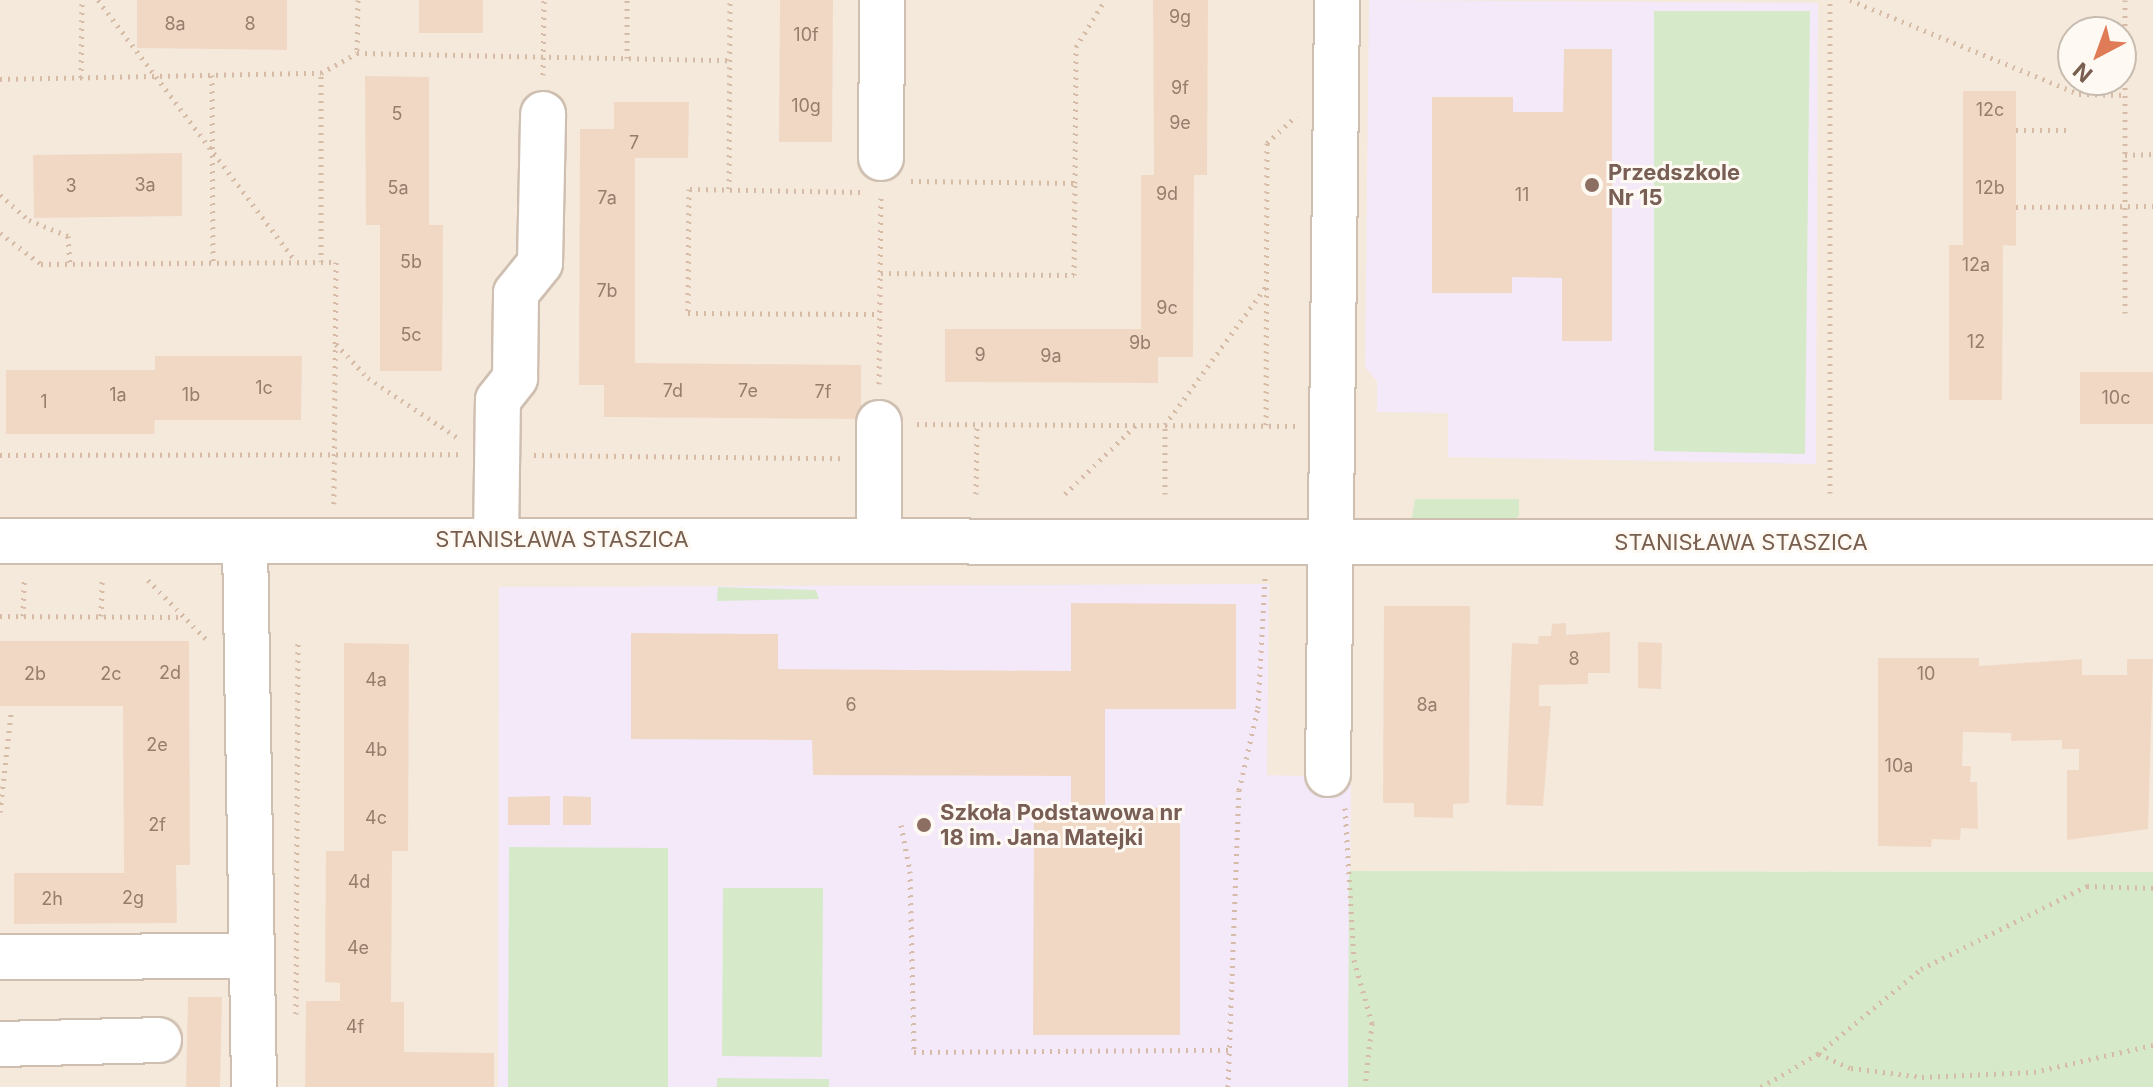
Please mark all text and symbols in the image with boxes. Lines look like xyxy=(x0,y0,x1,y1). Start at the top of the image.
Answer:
house number: 9g xyxy=(1169,6,1191,28)
house number: 8a xyxy=(164,13,186,35)
house number: 8 xyxy=(244,13,256,35)
north arrow xyxy=(2057,16,2137,96)
house number: 10f xyxy=(793,24,819,46)
text: N xyxy=(2068,57,2097,88)
house number: 9f xyxy=(1171,77,1189,99)
house number: 10g xyxy=(791,95,821,117)
house number: 12c xyxy=(1976,99,2004,121)
house number: 5 xyxy=(392,103,402,125)
house number: 9e xyxy=(1169,112,1191,134)
house number: 7 xyxy=(629,132,639,154)
place label: Przedszkole Nr 15 xyxy=(1608,159,1740,210)
house number: 3a xyxy=(134,174,156,196)
house number: 3 xyxy=(65,175,77,197)
marker: Przedszkole Nr 15 xyxy=(1583,176,1601,194)
house number: 5a xyxy=(387,177,409,199)
house number: 12b xyxy=(1975,177,2005,199)
house number: 9d xyxy=(1156,183,1178,205)
house number: 11 xyxy=(1515,184,1529,206)
house number: 7a xyxy=(597,187,617,209)
house number: 5b xyxy=(400,251,422,273)
house number: 12a xyxy=(1962,254,1990,276)
house number: 7b xyxy=(596,280,618,302)
house number: 9c xyxy=(1156,297,1178,319)
house number: 5c xyxy=(400,324,422,346)
house number: 12 xyxy=(1967,331,1985,353)
house number: 9b xyxy=(1129,332,1151,354)
house number: 9 xyxy=(974,344,986,366)
house number: 9a xyxy=(1040,345,1062,367)
house number: 1c xyxy=(255,377,273,399)
house number: 7d xyxy=(663,380,683,402)
house number: 7e xyxy=(738,380,758,402)
house number: 7f xyxy=(815,381,831,403)
house number: 1a xyxy=(109,384,127,406)
house number: 1b xyxy=(182,384,200,406)
house number: 10c xyxy=(2102,387,2130,409)
house number: 1 xyxy=(40,391,48,413)
street label: STANISŁAWA STASZICA xyxy=(435,527,689,553)
street label: STANISŁAWA STASZICA xyxy=(1614,530,1868,556)
house number: 8 xyxy=(1568,648,1580,670)
house number: 2d xyxy=(159,662,181,684)
house number: 2b xyxy=(24,663,46,685)
house number: 2c xyxy=(100,663,122,685)
house number: 10 xyxy=(1917,663,1935,685)
house number: 4a xyxy=(365,669,387,691)
house number: 6 xyxy=(845,694,857,716)
house number: 8a xyxy=(1416,694,1438,716)
house number: 2e xyxy=(146,734,168,756)
house number: 4b xyxy=(365,739,387,761)
house number: 10a xyxy=(1885,755,1913,777)
place label: Szkoła Podstawowa nr 18 im. Jana Matejki xyxy=(940,799,1182,850)
house number: 4c xyxy=(365,807,387,829)
house number: 2f xyxy=(148,814,166,836)
marker: Szkoła Podstawowa nr 18 im. Jana Matejki xyxy=(915,816,933,834)
house number: 4d xyxy=(348,871,370,893)
house number: 2g xyxy=(122,887,144,909)
house number: 2h xyxy=(41,888,63,910)
house number: 4e xyxy=(347,937,369,959)
house number: 4f xyxy=(346,1016,364,1038)

